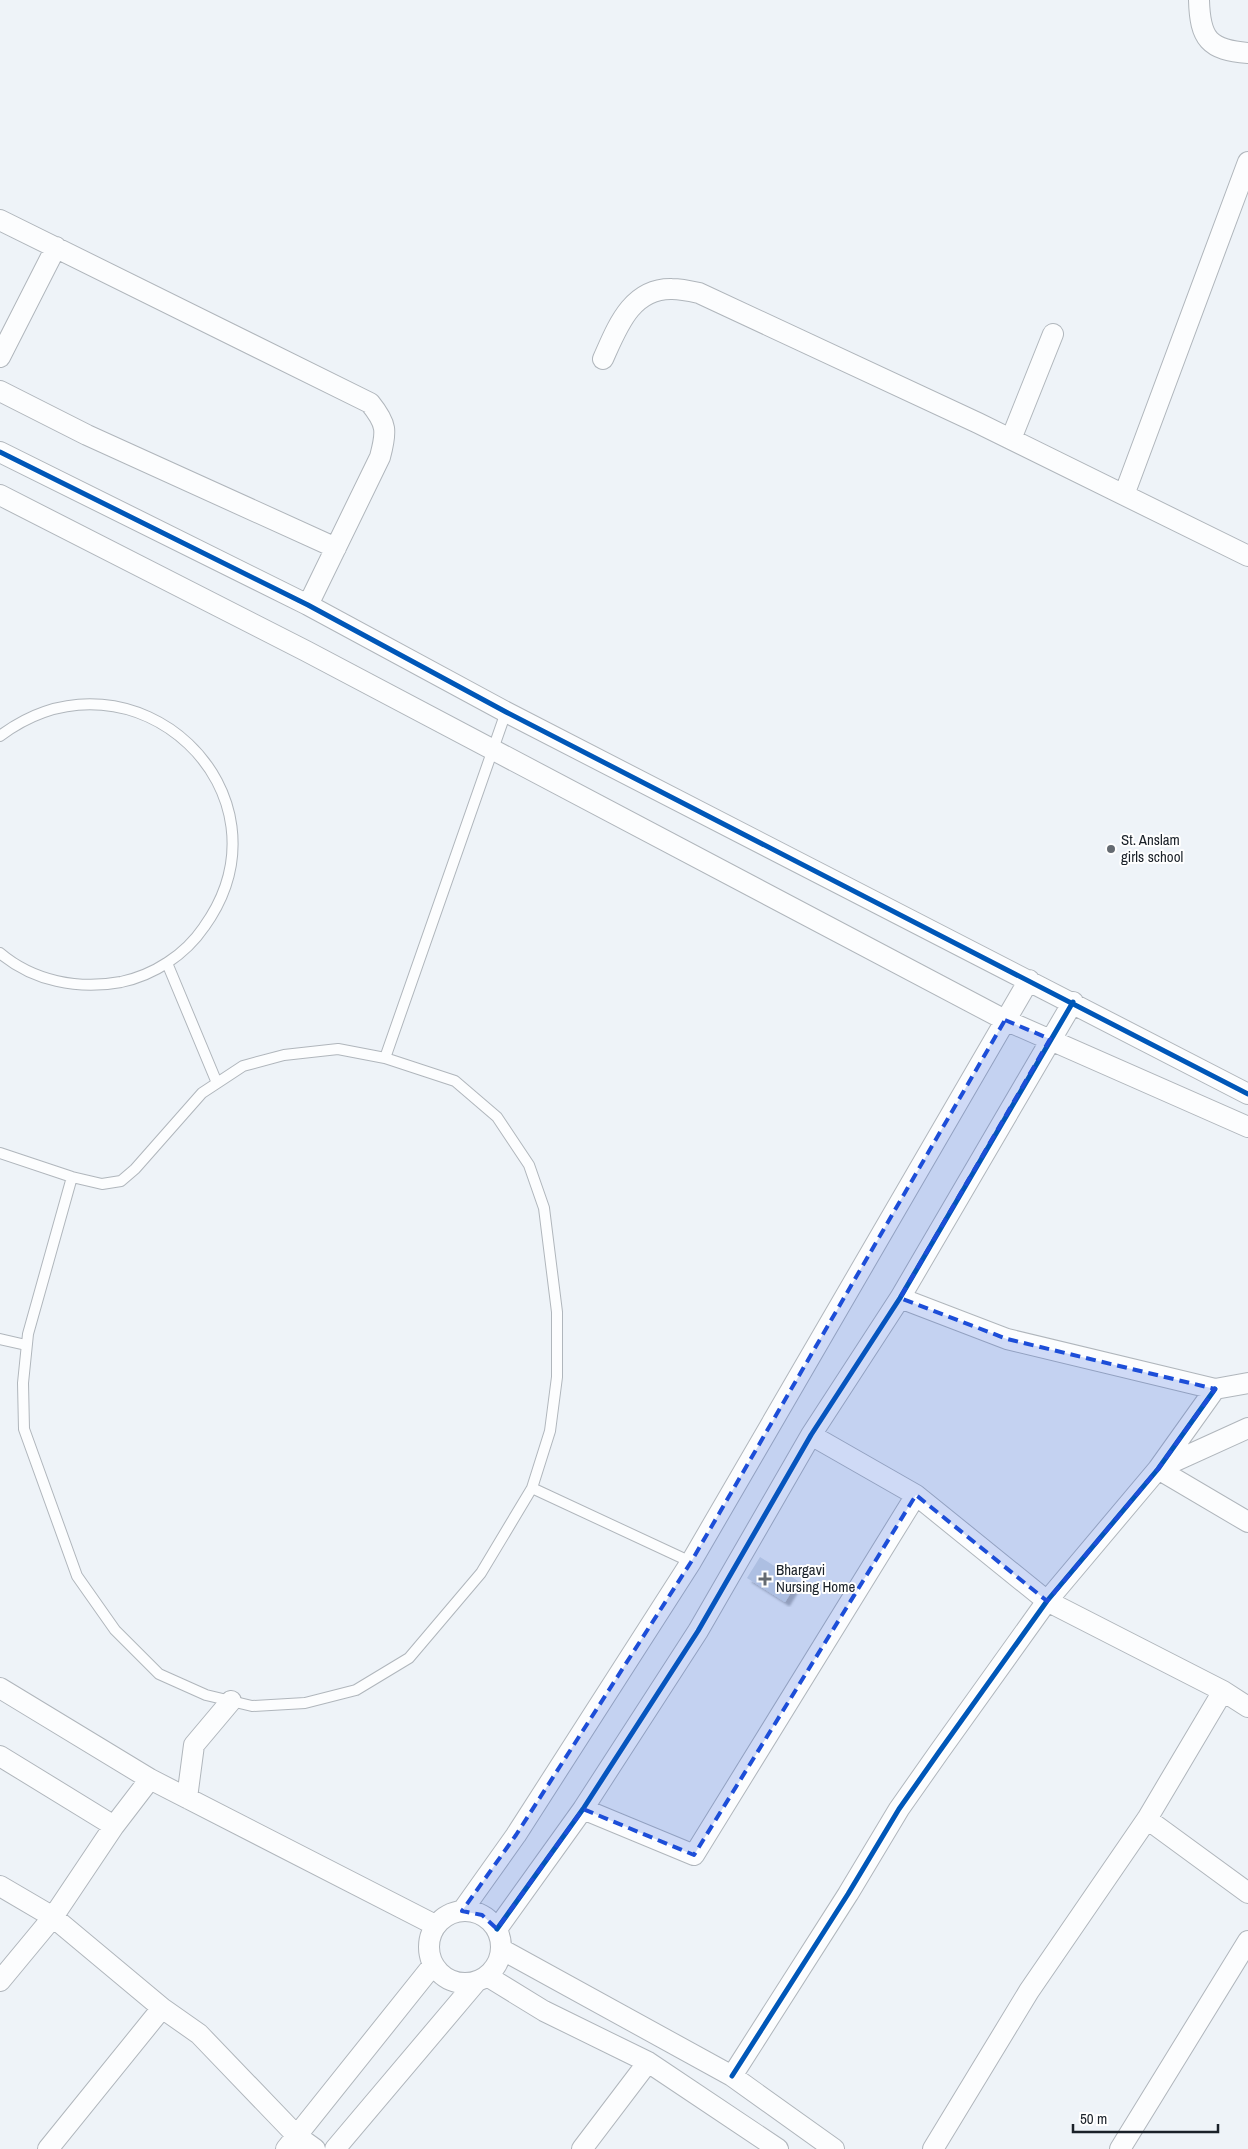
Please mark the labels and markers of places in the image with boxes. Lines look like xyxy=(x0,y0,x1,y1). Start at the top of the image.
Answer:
place label: St. Anslam girls school xyxy=(1121,829,1183,867)
marker: St. Anslam girls school xyxy=(1105,843,1117,855)
place label: Bhargavi Nursing Home xyxy=(776,1559,855,1597)
marker: Bhargavi Nursing Home xyxy=(758,1572,772,1586)

